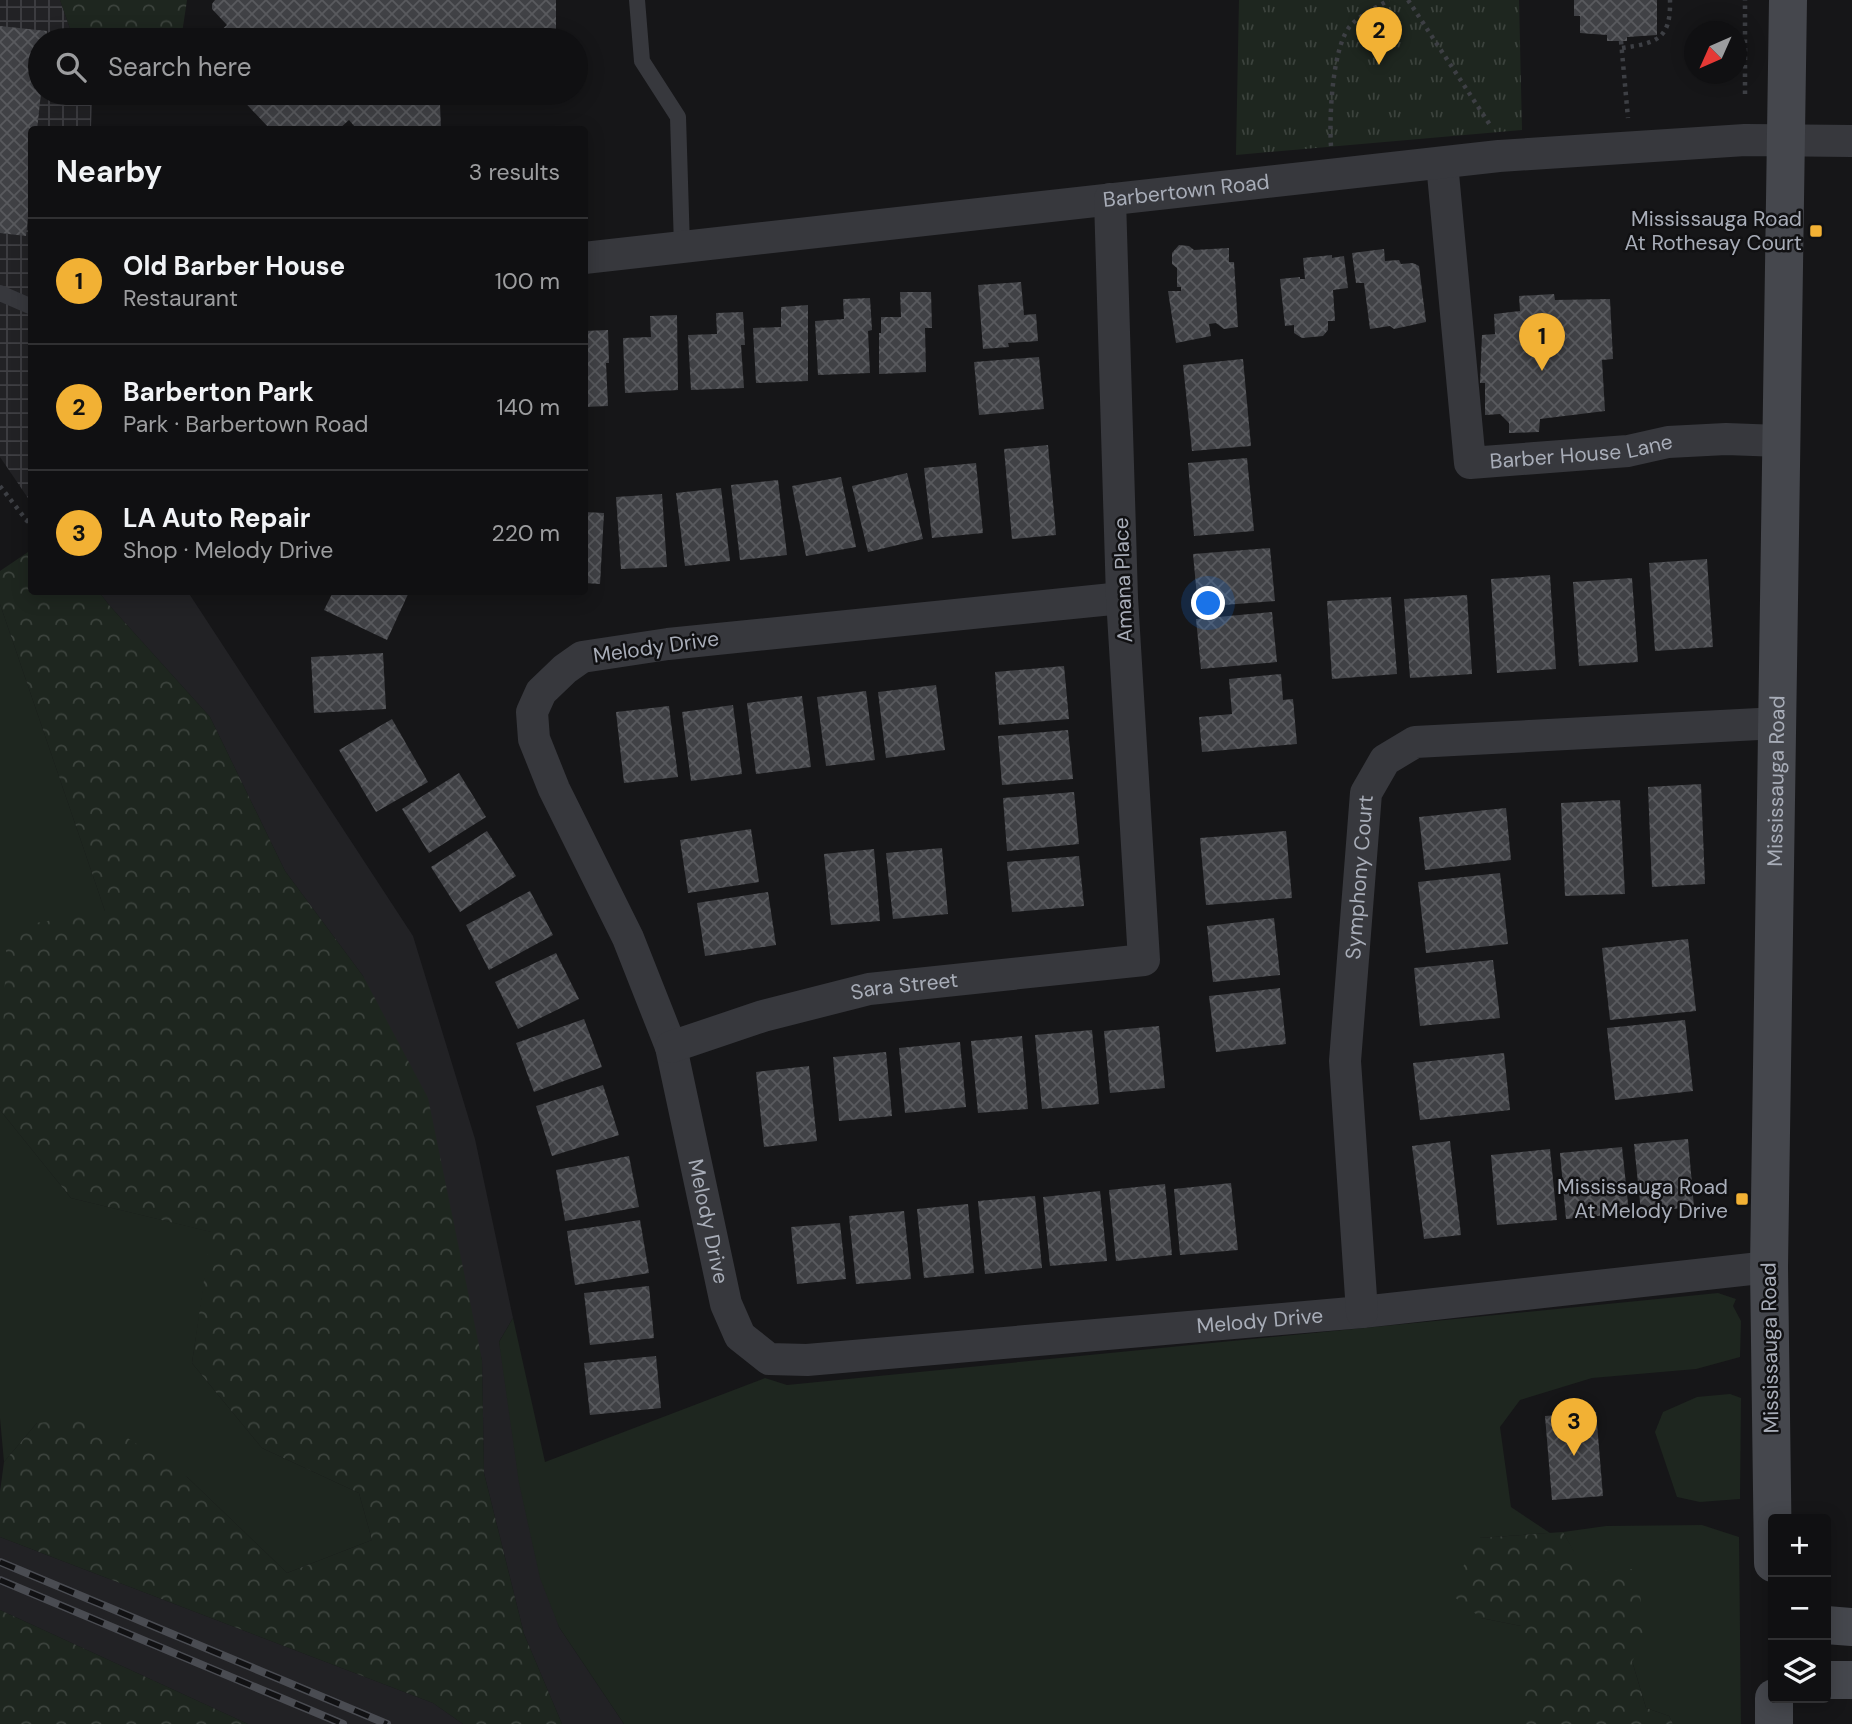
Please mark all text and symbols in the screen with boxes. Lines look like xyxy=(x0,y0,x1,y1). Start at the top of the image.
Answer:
pin: 2 xyxy=(1356,7,1402,65)
north arrow xyxy=(1684,21,1747,84)
search box xyxy=(28,28,588,105)
icon: search xyxy=(52,48,90,86)
text: Search here xyxy=(108,50,251,84)
text: Nearby xyxy=(56,152,162,191)
text: 3 results xyxy=(469,157,560,187)
street label: Barbertown Road xyxy=(1102,168,1271,214)
place label: Mississauga Road At Rothesay Court xyxy=(1625,205,1802,257)
marker: Mississauga Road At Rothesay Court xyxy=(1808,223,1824,239)
text: Old Barber House xyxy=(123,249,345,283)
text: 1 xyxy=(75,266,83,296)
text: 100 m xyxy=(495,266,560,296)
text: Restaurant xyxy=(123,283,238,313)
pin: 1 xyxy=(1519,313,1565,371)
text: Barberton Park xyxy=(123,375,314,409)
text: 2 xyxy=(72,392,86,422)
text: 140 m xyxy=(497,392,560,422)
text: Park · Barbertown Road xyxy=(123,409,368,439)
street label: Barber House Lane xyxy=(1489,427,1675,475)
text: LA Auto Repair xyxy=(123,501,310,535)
street label: Amana Place xyxy=(1107,517,1139,643)
text: 3 xyxy=(72,518,86,548)
text: 220 m xyxy=(491,518,560,548)
text: Shop · Melody Drive xyxy=(123,535,333,565)
your location xyxy=(1191,586,1225,620)
street label: Melody Drive xyxy=(591,624,721,670)
street label: Mississauga Road xyxy=(1761,695,1792,867)
street label: Symphony Court xyxy=(1339,794,1380,960)
street label: Sara Street xyxy=(848,966,959,1007)
street label: Melody Drive xyxy=(681,1156,735,1286)
place label: Mississauga Road At Melody Drive xyxy=(1557,1173,1728,1225)
marker: Mississauga Road At Melody Drive xyxy=(1734,1191,1750,1207)
street label: Mississauga Road xyxy=(1755,1262,1785,1434)
street label: Melody Drive xyxy=(1195,1301,1324,1340)
pin: 3 xyxy=(1551,1398,1597,1456)
map controls xyxy=(1768,1514,1831,1703)
button: + xyxy=(1768,1514,1831,1577)
button: − xyxy=(1768,1577,1831,1640)
button: layers xyxy=(1768,1640,1831,1703)

